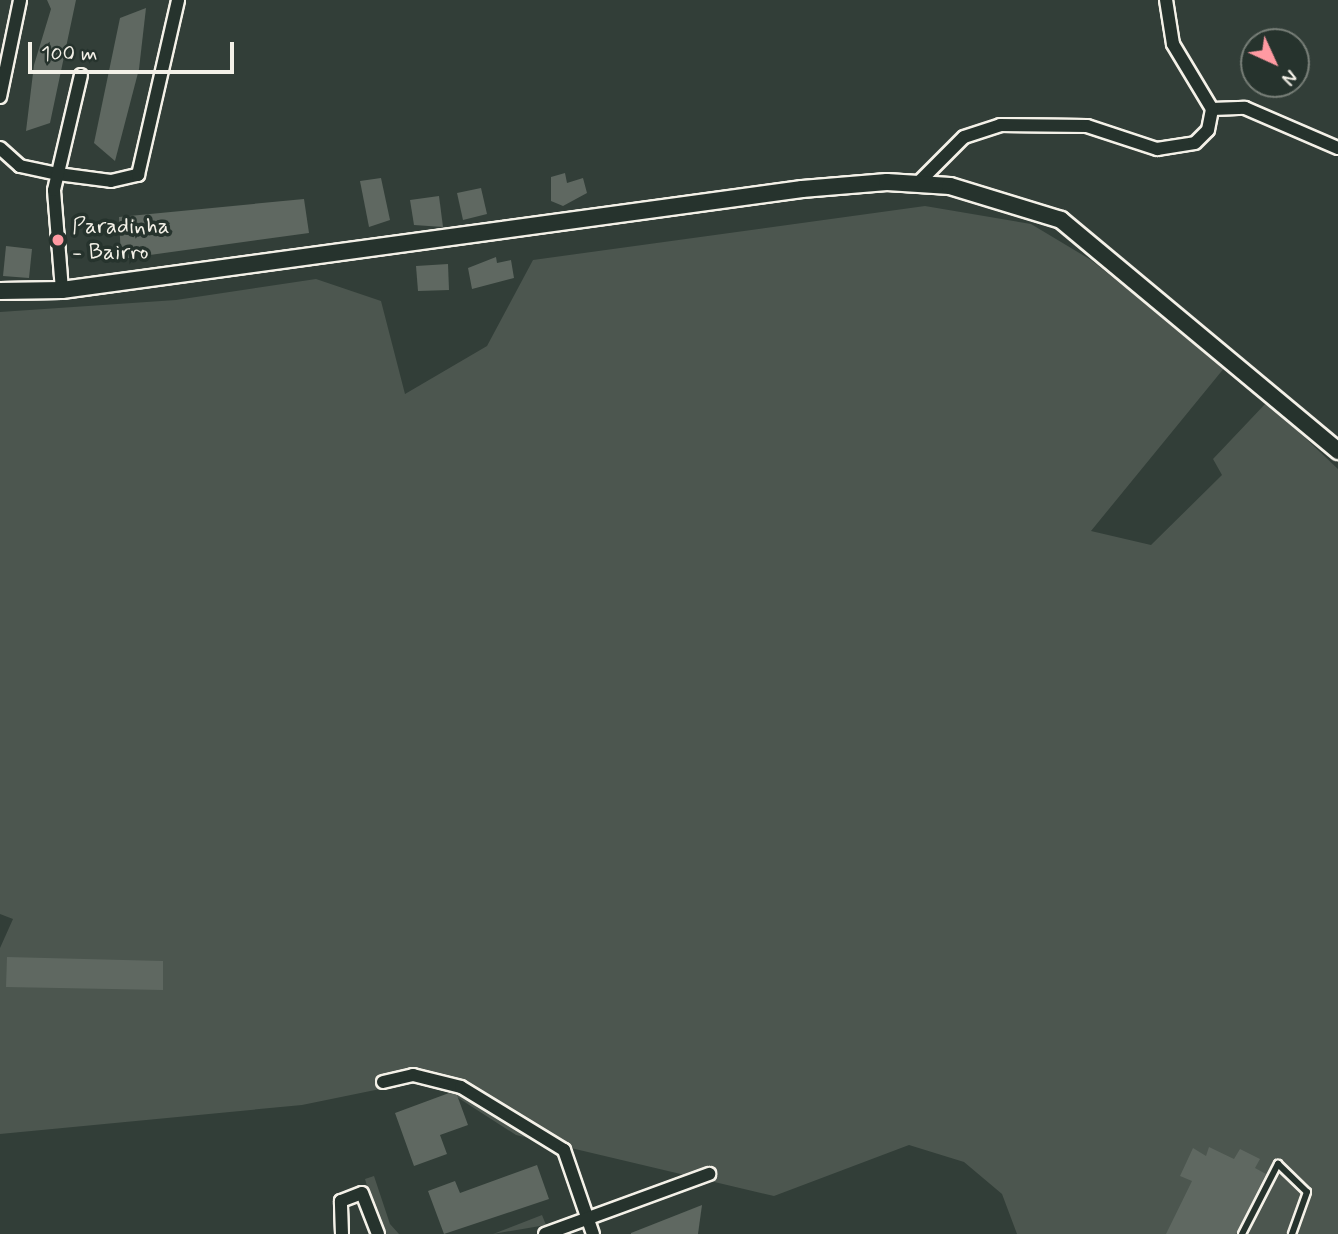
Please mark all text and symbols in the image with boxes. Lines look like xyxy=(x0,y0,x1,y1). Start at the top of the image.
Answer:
scale bar xyxy=(32,28,238,72)
north arrow xyxy=(1240,28,1310,98)
text: 100 m xyxy=(41,40,97,68)
text: N xyxy=(1275,63,1302,90)
place label: Paradinha - Bairro xyxy=(72,213,170,267)
marker: Paradinha - Bairro xyxy=(50,232,66,248)

